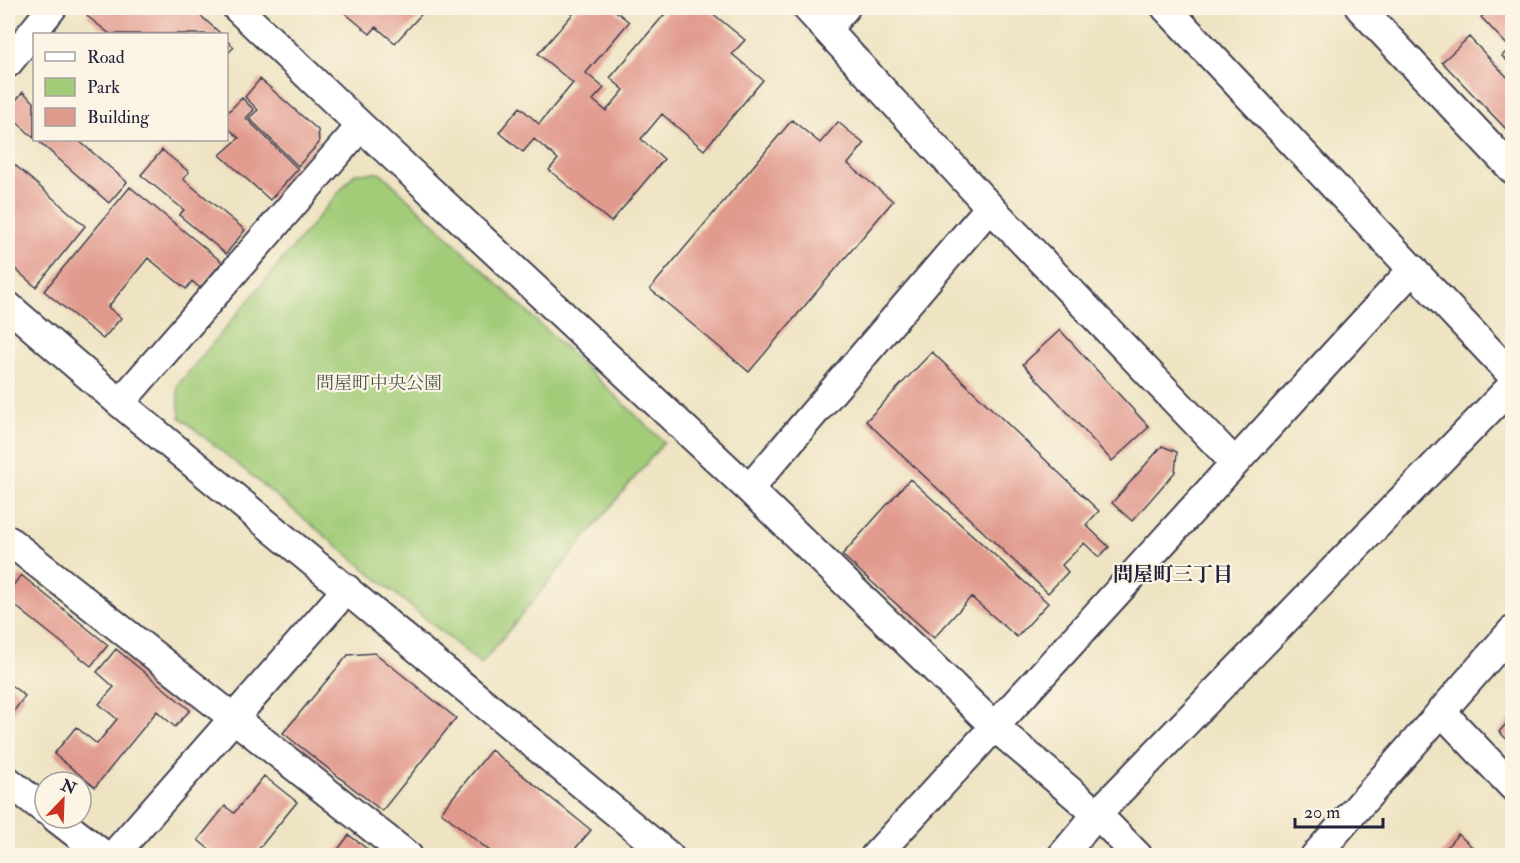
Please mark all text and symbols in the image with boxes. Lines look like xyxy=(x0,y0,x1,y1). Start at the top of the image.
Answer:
legend xyxy=(33,33,228,141)
text: Road xyxy=(87,46,125,69)
text: Park xyxy=(87,76,120,99)
text: Building xyxy=(87,106,150,129)
park label: 問屋町中央公園 xyxy=(316,372,442,395)
district label: 問屋町三丁目 xyxy=(1113,562,1233,587)
north arrow xyxy=(33,770,93,830)
text: N xyxy=(57,775,80,799)
scale bar xyxy=(1295,791,1384,829)
text: 20 m xyxy=(1304,801,1340,824)

